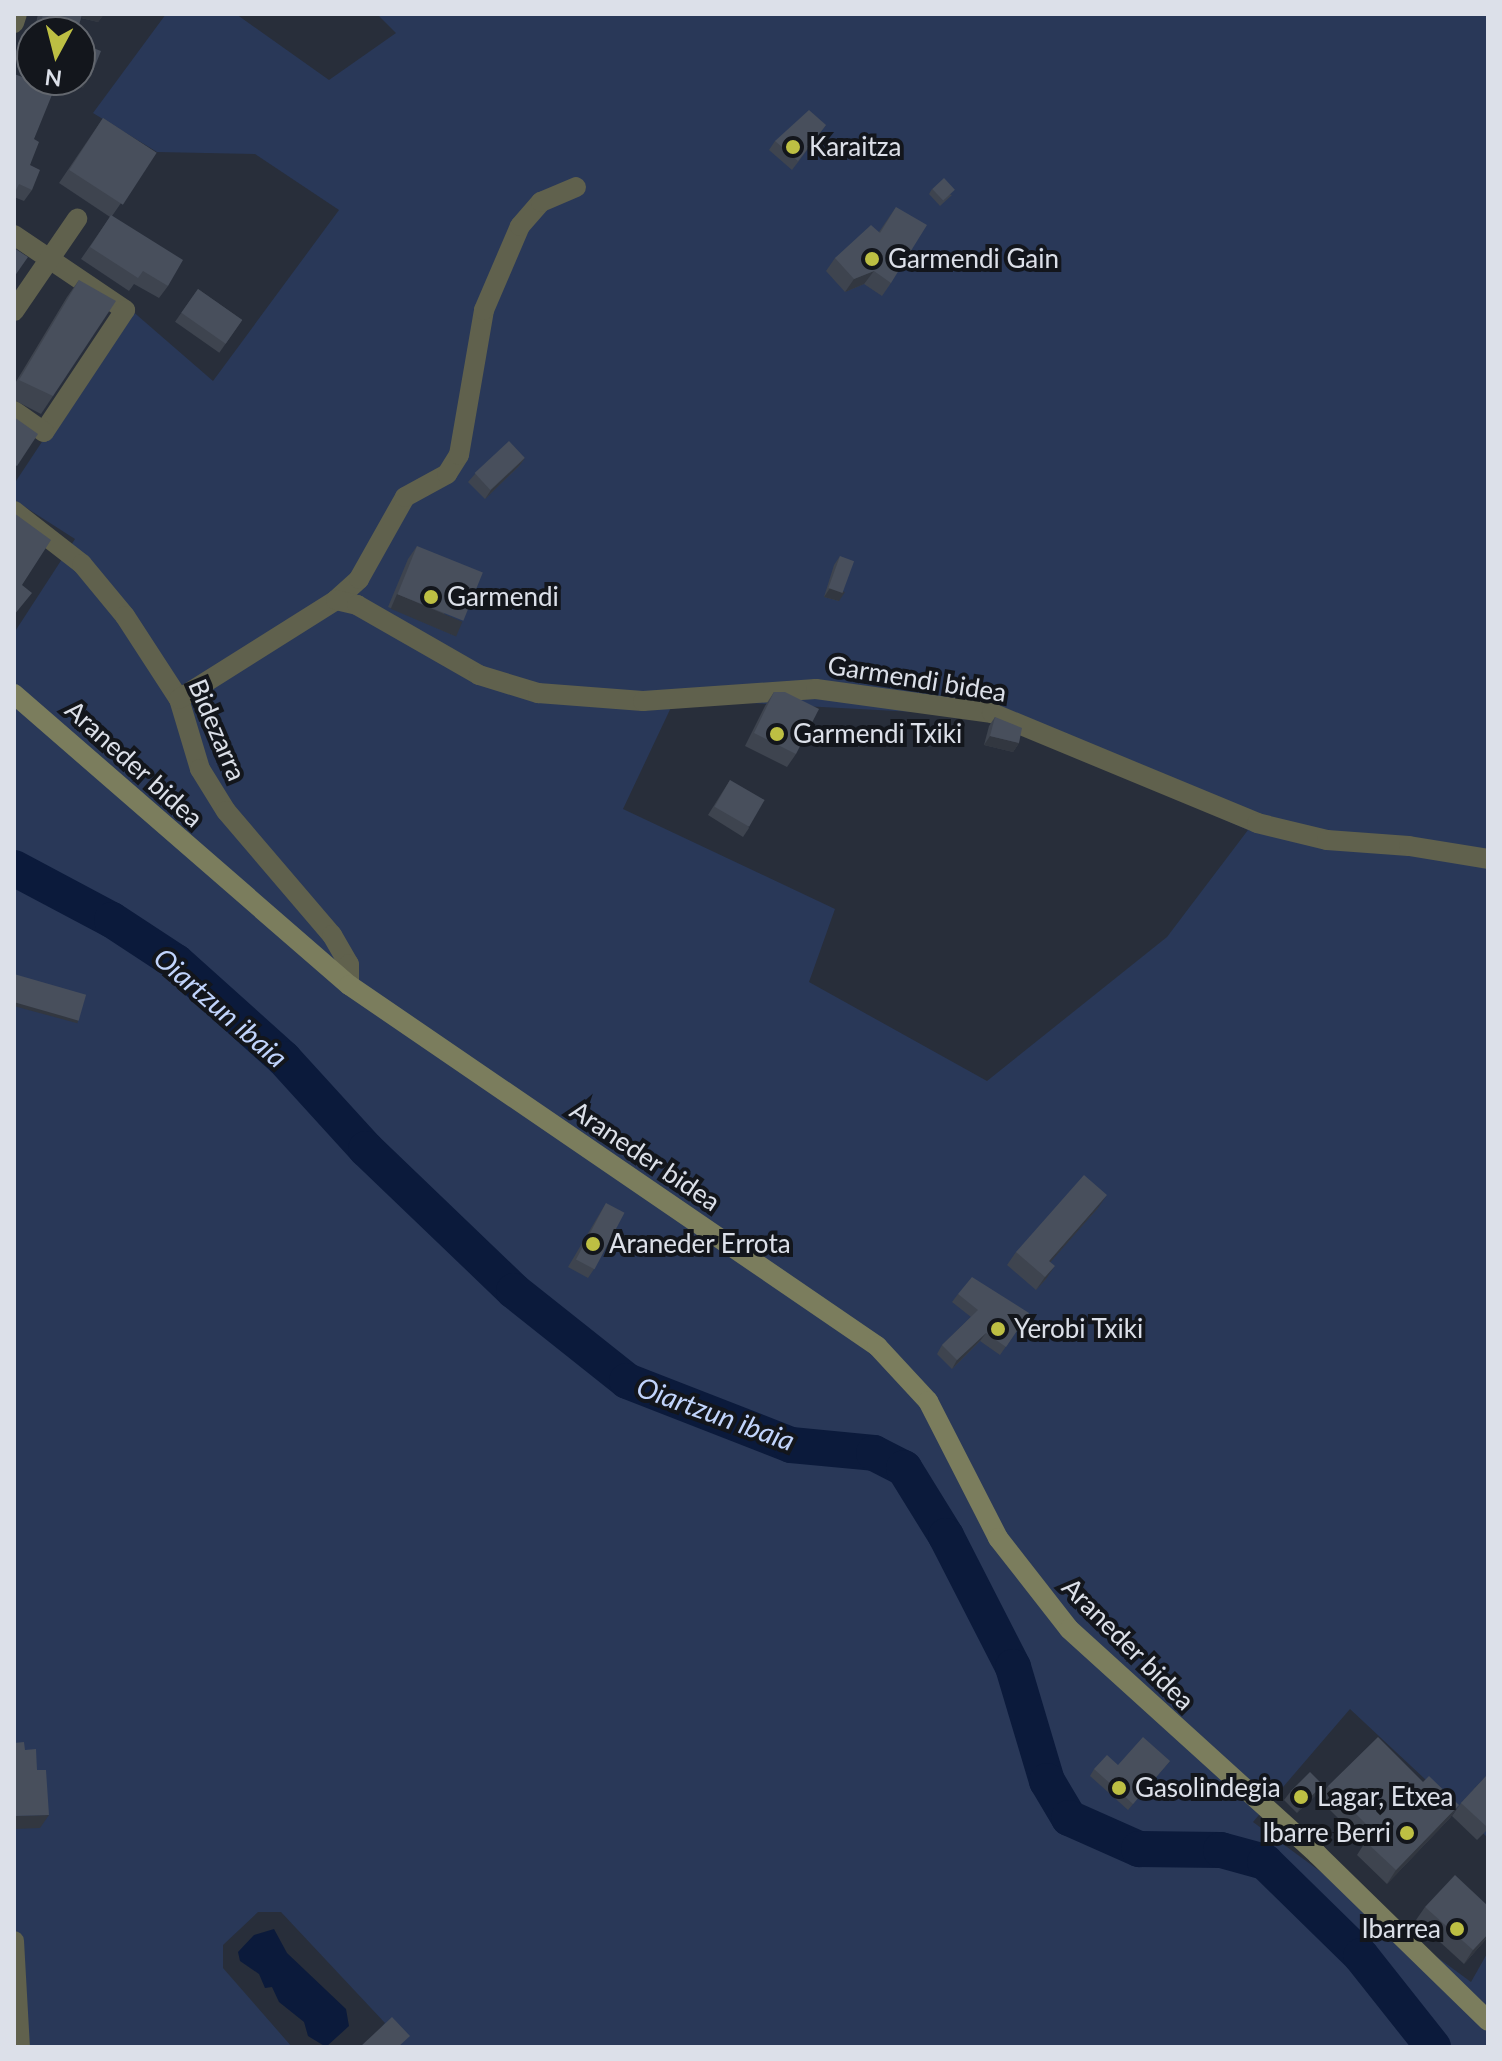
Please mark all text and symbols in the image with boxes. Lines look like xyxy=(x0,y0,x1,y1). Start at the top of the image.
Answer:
north arrow xyxy=(16,16,96,96)
text: N xyxy=(43,64,63,93)
place label: Karaitza xyxy=(809,131,901,163)
marker: Karaitza xyxy=(784,138,802,156)
place label: Garmendi Gain xyxy=(888,243,1059,275)
marker: Garmendi Gain xyxy=(863,250,881,268)
place label: Garmendi xyxy=(447,581,559,613)
marker: Garmendi xyxy=(422,588,440,606)
street label: Garmendi bidea xyxy=(825,649,1009,709)
street label: Bidezarra xyxy=(182,674,252,786)
street label: Araneder bidea xyxy=(59,694,209,834)
place label: Garmendi Txiki xyxy=(793,718,963,750)
marker: Garmendi Txiki xyxy=(768,725,786,743)
water label: Oiartzun ibaia xyxy=(148,940,294,1074)
street label: Araneder bidea xyxy=(564,1094,726,1218)
place label: Araneder Errota xyxy=(609,1228,791,1260)
marker: Araneder Errota xyxy=(584,1235,602,1253)
place label: Yerobi Txiki xyxy=(1014,1313,1144,1345)
marker: Yerobi Txiki xyxy=(989,1320,1007,1338)
water label: Oiartzun ibaia xyxy=(633,1369,799,1457)
street label: Araneder bidea xyxy=(1055,1571,1201,1717)
place label: Gasolindegia xyxy=(1135,1772,1281,1804)
marker: Gasolindegia xyxy=(1110,1779,1128,1797)
place label: Lagar, Etxea xyxy=(1317,1781,1453,1813)
marker: Lagar, Etxea xyxy=(1292,1788,1310,1806)
place label: Ibarre Berri xyxy=(1262,1817,1391,1849)
marker: Ibarre Berri xyxy=(1398,1824,1416,1842)
place label: Ibarrea xyxy=(1361,1913,1441,1945)
marker: Ibarrea xyxy=(1448,1920,1466,1938)

